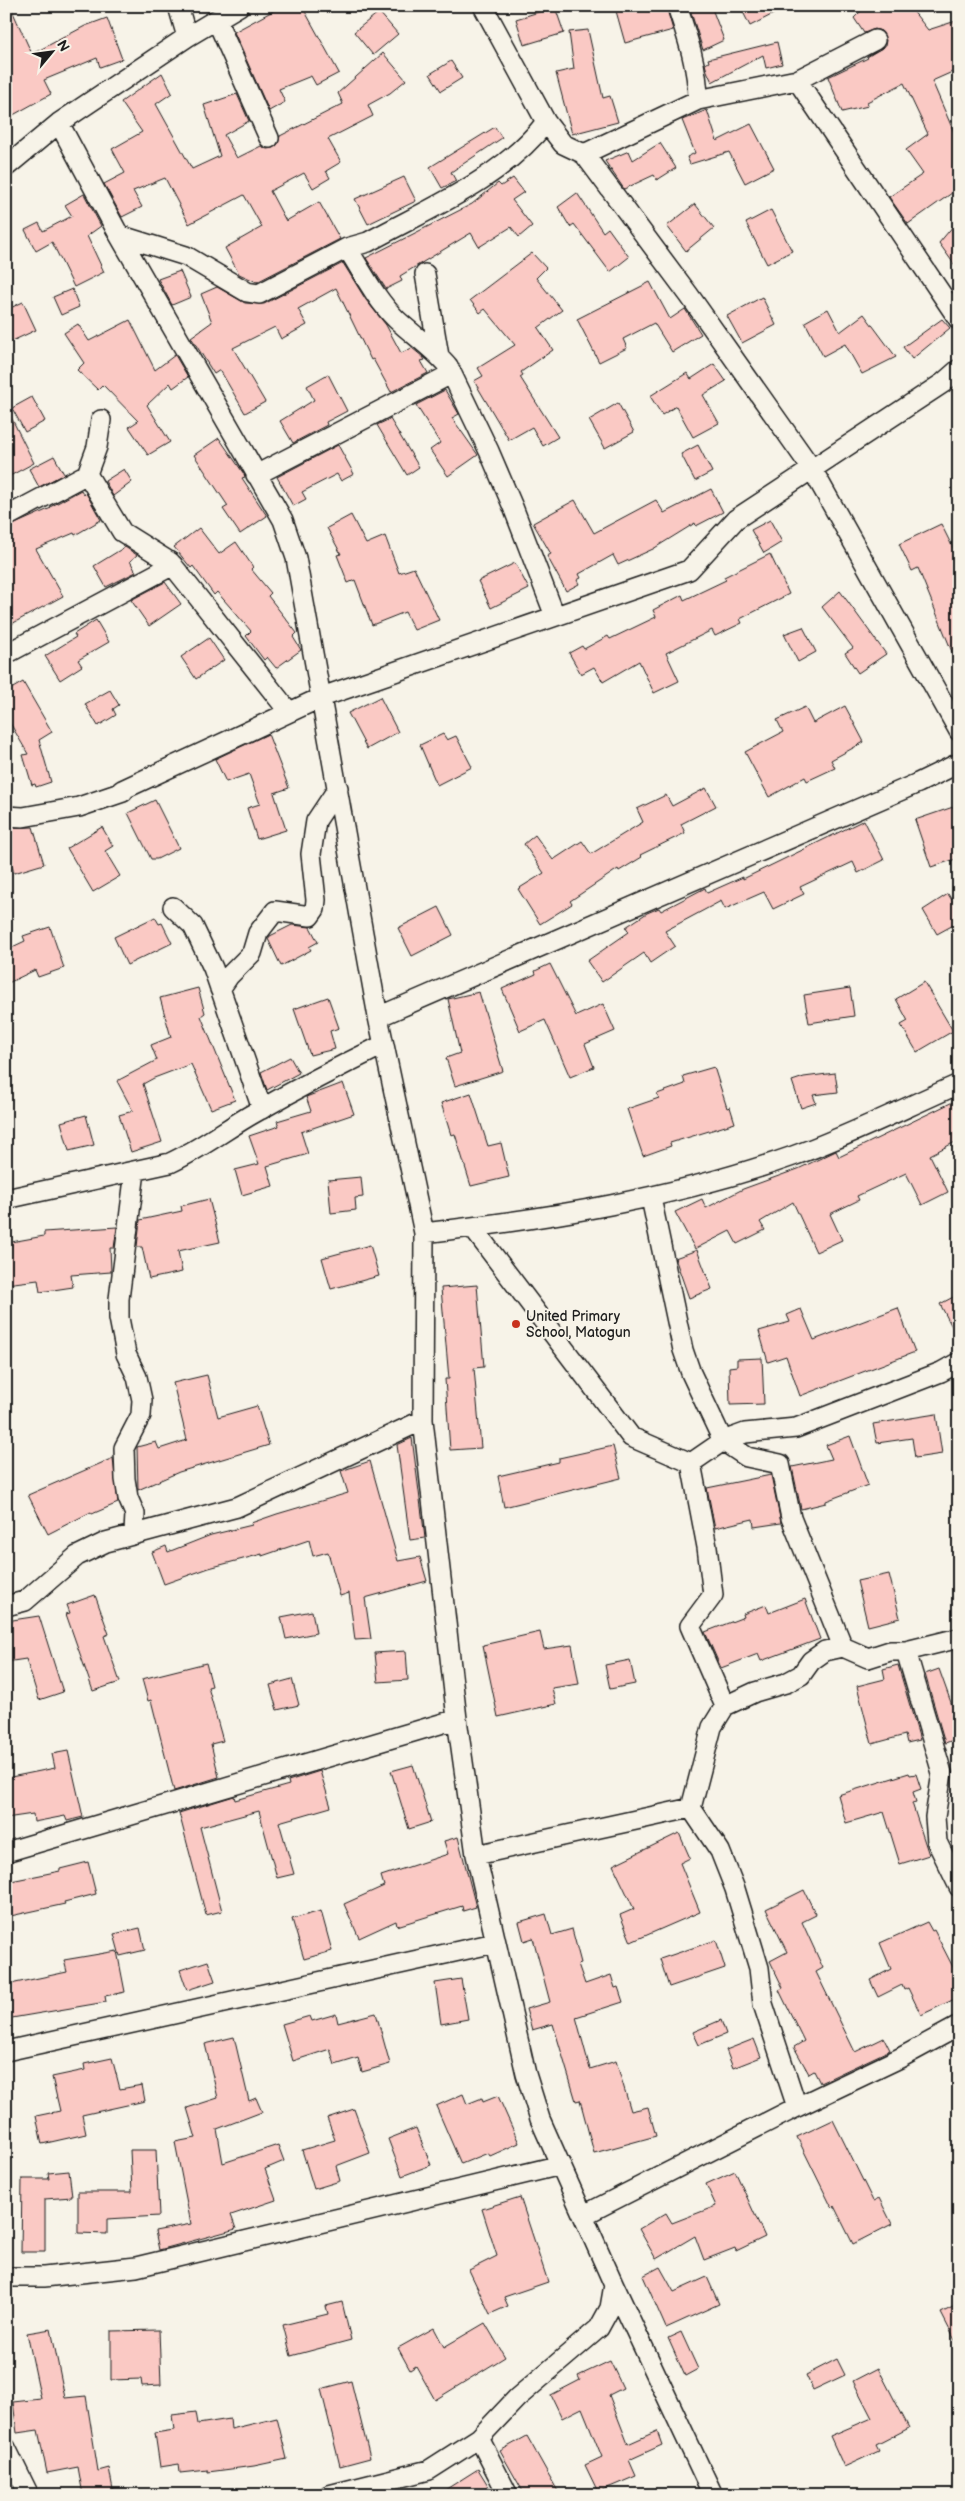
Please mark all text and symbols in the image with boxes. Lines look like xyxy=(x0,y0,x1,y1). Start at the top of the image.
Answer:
north arrow xyxy=(28,28,78,78)
text: N xyxy=(53,37,73,55)
place label: United Primary School, Matogun xyxy=(526,1308,631,1341)
marker: United Primary School, Matogun xyxy=(510,1318,522,1330)

